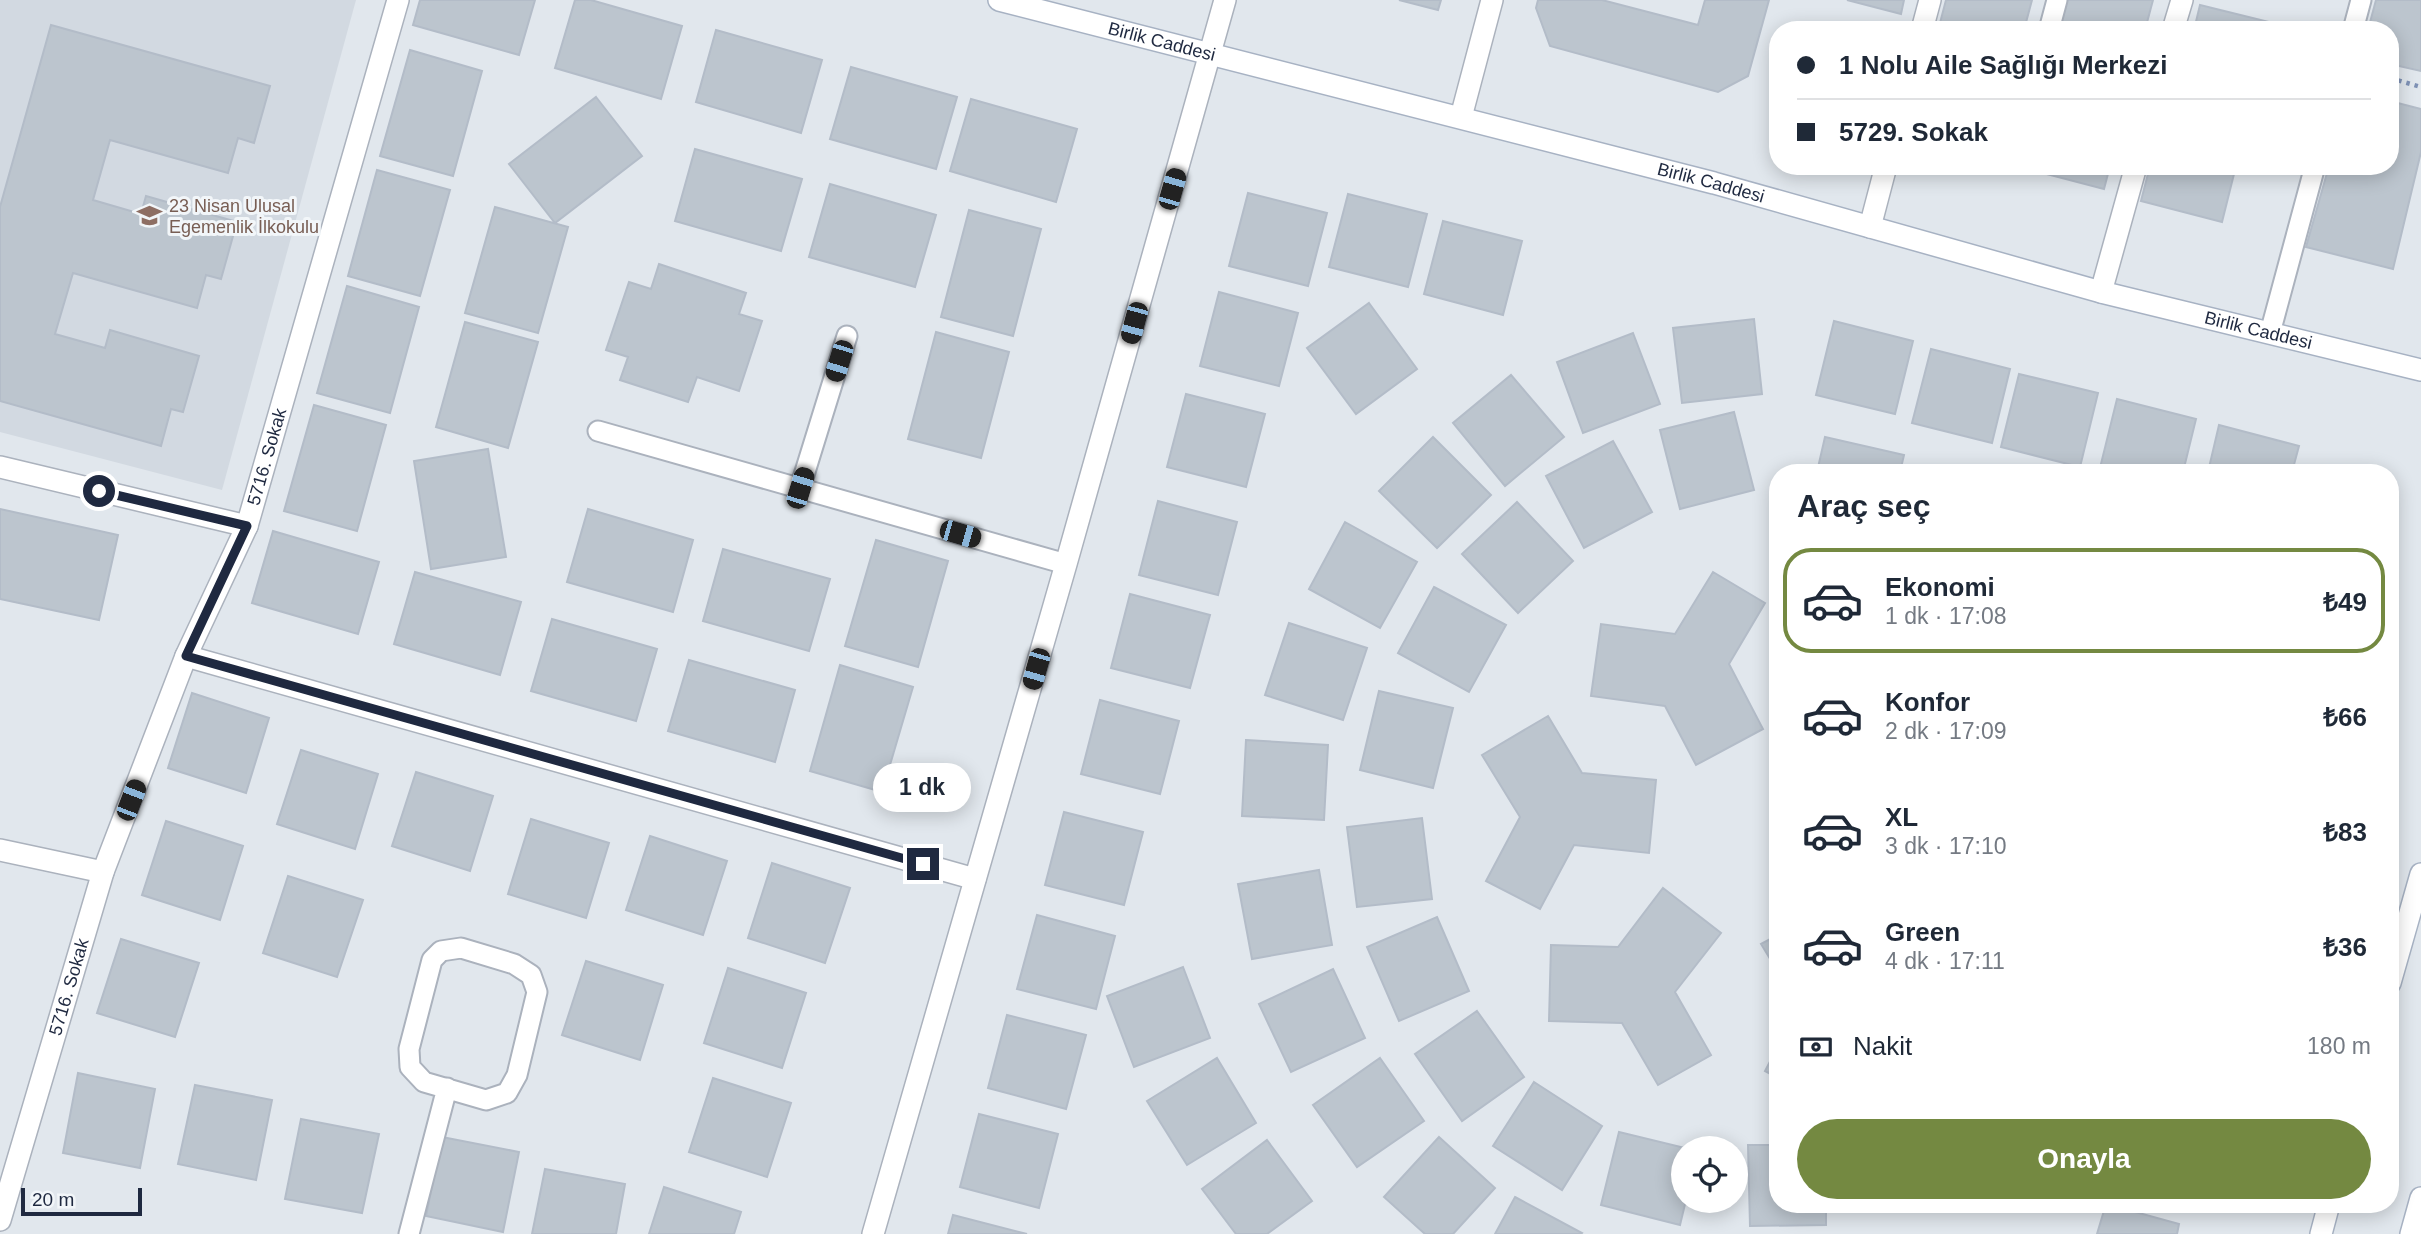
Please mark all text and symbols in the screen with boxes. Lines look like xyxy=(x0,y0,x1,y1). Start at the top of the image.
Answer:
street label: Birlik Caddesi xyxy=(1106,18,1218,65)
text: 1 Nolu Aile Sağlığı Merkezi xyxy=(1839,50,2167,80)
text: 5729. Sokak xyxy=(1839,117,1988,147)
street label: Birlik Caddesi xyxy=(1655,159,1767,207)
car xyxy=(1157,166,1188,212)
place label: 23 Nisan Ulusal Egemenlik İlkokulu xyxy=(169,196,319,237)
school or university icon: 23 Nisan Ulusal Egemenlik İlkokulu xyxy=(135,202,163,230)
car xyxy=(1119,300,1150,346)
street label: Birlik Caddesi xyxy=(2202,308,2314,353)
car xyxy=(823,338,856,384)
street label: 5716. Sokak xyxy=(243,405,291,508)
car xyxy=(784,465,817,511)
route start xyxy=(83,475,115,507)
text: Araç seç xyxy=(1797,488,1930,524)
car xyxy=(937,518,984,550)
icon: car xyxy=(1801,569,1864,632)
text: Ekonomi xyxy=(1885,572,1995,602)
text: ₺49 xyxy=(2323,587,2367,617)
text: 1 dk · 17:08 xyxy=(1885,603,2006,629)
car xyxy=(1021,646,1052,692)
icon: car xyxy=(1801,684,1864,747)
text: Konfor xyxy=(1885,687,1970,717)
text: ₺66 xyxy=(2323,702,2367,732)
text: 2 dk · 17:09 xyxy=(1885,718,2006,744)
callout: 1 dk xyxy=(874,762,972,812)
text: 1 dk xyxy=(899,774,945,800)
car xyxy=(114,777,149,823)
icon: car xyxy=(1801,799,1864,862)
text: XL xyxy=(1885,802,1918,832)
text: ₺83 xyxy=(2323,817,2367,847)
text: 3 dk · 17:10 xyxy=(1885,833,2006,859)
route end xyxy=(907,848,939,880)
icon: car xyxy=(1801,914,1864,977)
text: Green xyxy=(1885,917,1960,947)
text: ₺36 xyxy=(2323,932,2367,962)
street label: 5716. Sokak xyxy=(45,935,93,1038)
text: 4 dk · 17:11 xyxy=(1885,948,2005,974)
icon: cash xyxy=(1797,1028,1835,1066)
text: Nakit xyxy=(1853,1031,1912,1061)
text: 180 m xyxy=(2307,1033,2371,1059)
button: Onayla xyxy=(1797,1119,2371,1199)
map controls xyxy=(1671,1136,1748,1213)
button: locate xyxy=(1671,1136,1748,1213)
scale bar xyxy=(21,1185,142,1217)
text: 20 m xyxy=(32,1189,74,1210)

